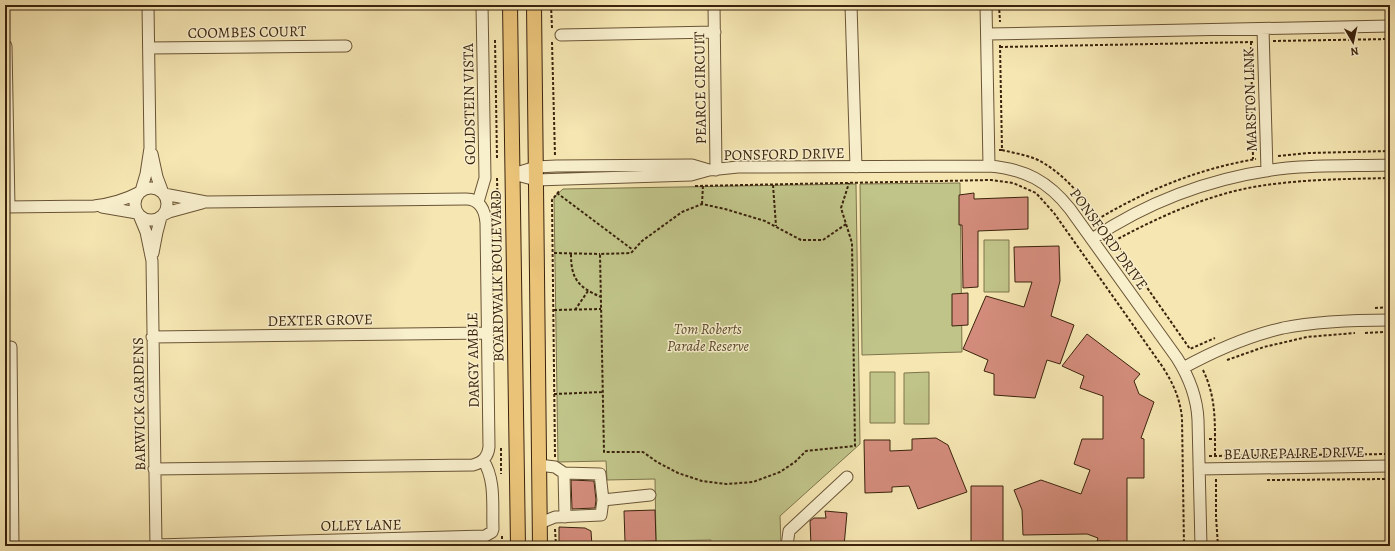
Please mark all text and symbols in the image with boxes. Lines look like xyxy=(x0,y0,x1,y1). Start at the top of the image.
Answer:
street label: COOMBES COURT xyxy=(188,21,307,43)
north arrow xyxy=(1333,22,1373,62)
street label: PEARCE CIRCUIT xyxy=(689,31,711,145)
street label: GOLDSTEIN VISTA xyxy=(458,43,480,165)
text: N xyxy=(1349,43,1360,59)
street label: MARSTON LINK xyxy=(1238,47,1262,152)
street label: PONSFORD DRIVE xyxy=(723,143,845,165)
street label: PONSFORD DRIVE xyxy=(1065,184,1153,294)
street label: BOARDWALK BOULEVARD xyxy=(486,190,508,362)
street label: DEXTER GROVE xyxy=(267,309,373,331)
street label: DARGY AMBLE xyxy=(462,312,484,408)
park label: Tom Roberts Parade Reserve xyxy=(667,319,750,356)
street label: BARWICK GARDENS xyxy=(128,337,150,471)
street label: BEAUREPAIRE DRIVE xyxy=(1223,442,1365,464)
street label: OLLEY LANE xyxy=(320,514,402,536)

